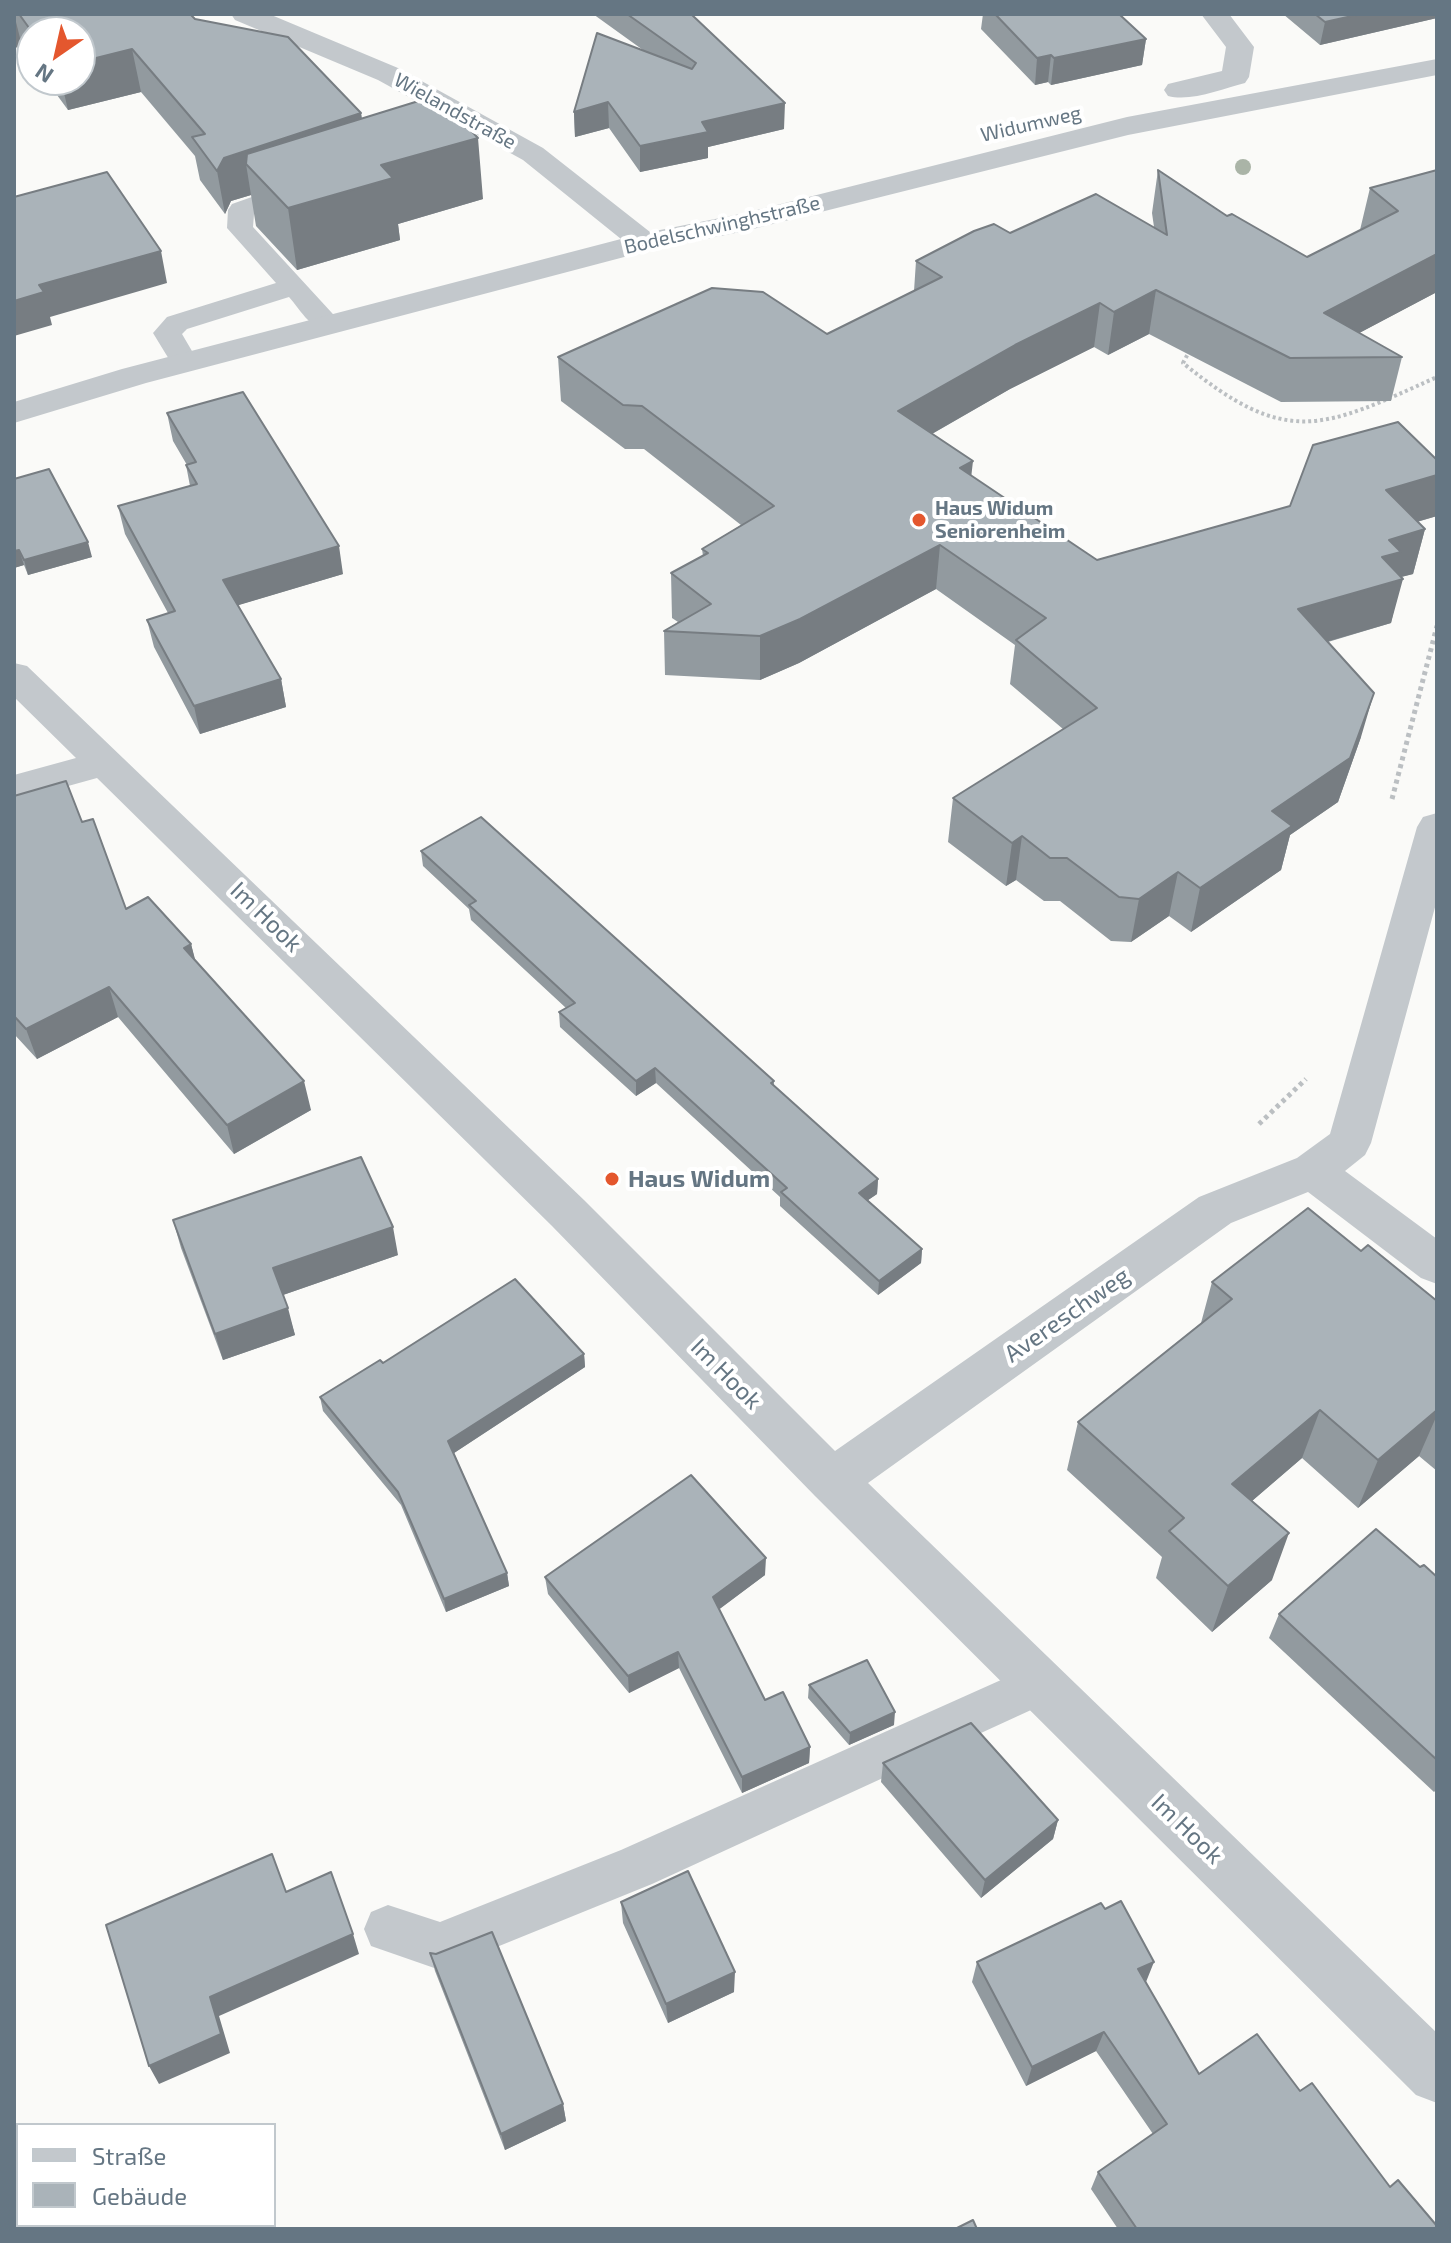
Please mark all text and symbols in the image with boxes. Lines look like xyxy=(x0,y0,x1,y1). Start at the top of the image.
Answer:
north arrow xyxy=(16,16,96,96)
text: N xyxy=(30,59,58,89)
street label: Wielandstraße xyxy=(390,68,520,154)
street label: Widumweg xyxy=(978,101,1084,147)
street label: Bodelschwinghstraße xyxy=(622,191,822,259)
place label: Haus Widum Seniorenheim xyxy=(935,496,1065,543)
marker: Haus Widum Seniorenheim xyxy=(910,511,928,529)
street label: Im Hook xyxy=(224,876,308,958)
place label: Haus Widum xyxy=(628,1165,770,1193)
marker: Haus Widum xyxy=(603,1170,621,1188)
street label: Avereschweg xyxy=(999,1261,1135,1369)
street label: Im Hook xyxy=(685,1333,767,1415)
street label: Im Hook xyxy=(1145,1788,1229,1870)
legend xyxy=(16,2123,276,2227)
text: Straße xyxy=(92,2141,166,2170)
text: Gebäude xyxy=(92,2181,187,2210)

